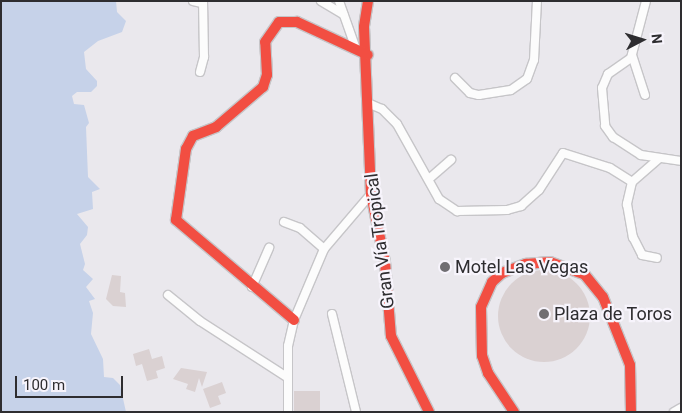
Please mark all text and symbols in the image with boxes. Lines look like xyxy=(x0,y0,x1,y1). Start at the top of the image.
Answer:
north arrow xyxy=(617,15,667,65)
text: N xyxy=(649,33,665,44)
street label: Gran Vía Tropical xyxy=(361,172,399,310)
place label: Motel Las Vegas xyxy=(455,256,588,278)
marker: Motel Las Vegas xyxy=(439,261,451,273)
place label: Plaza de Toros xyxy=(554,303,672,325)
marker: Plaza de Toros xyxy=(538,308,550,320)
scale bar xyxy=(18,366,125,398)
text: 100 m xyxy=(23,376,65,394)

